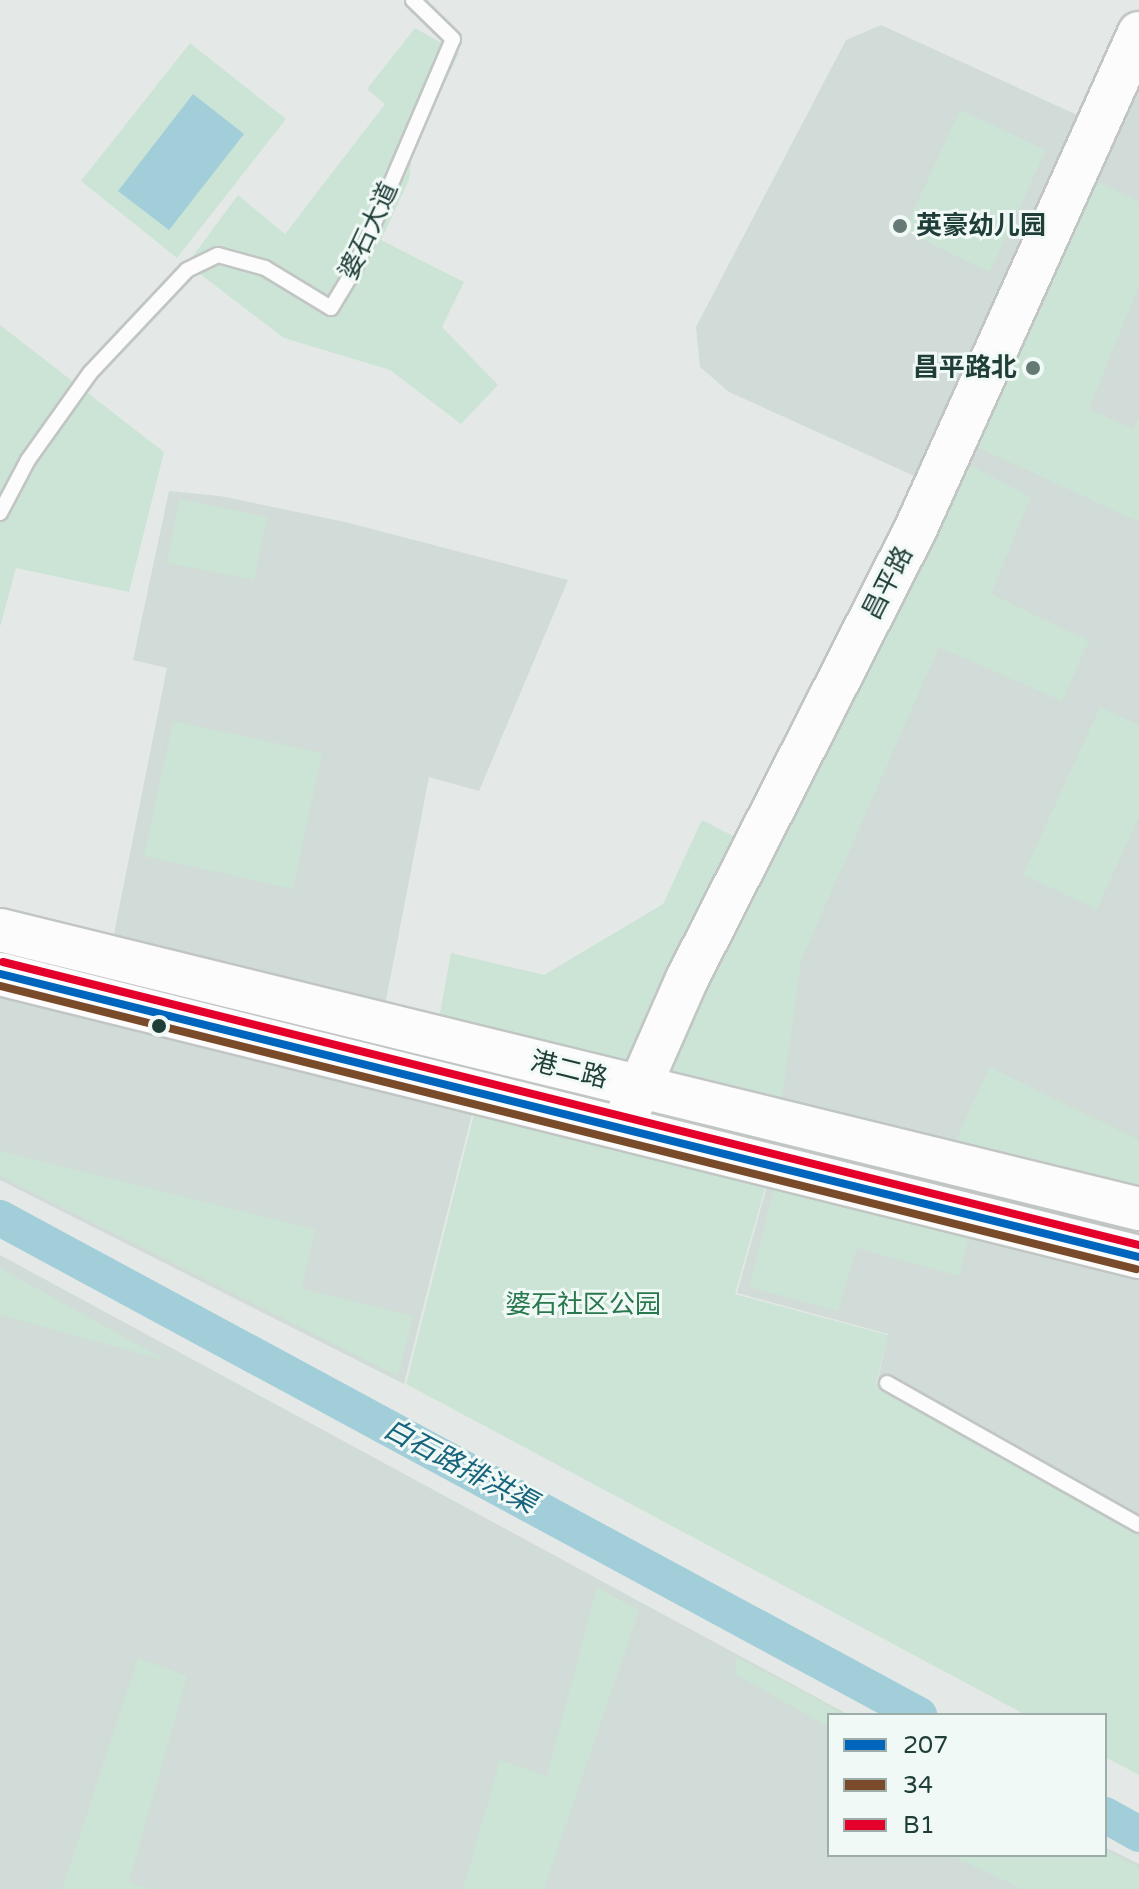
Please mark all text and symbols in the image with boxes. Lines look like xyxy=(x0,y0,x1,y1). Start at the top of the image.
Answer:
street label: 婆石大道 xyxy=(333,177,405,285)
place label: 英豪幼儿园 xyxy=(916,210,1046,242)
marker: 英豪幼儿园 xyxy=(891,217,909,235)
place label: 昌平路北 xyxy=(913,352,1017,384)
marker: 昌平路北 xyxy=(1024,359,1042,377)
street label: 昌平路 xyxy=(856,541,920,625)
unlabelled marker xyxy=(151,1018,167,1034)
street label: 港二路 xyxy=(527,1045,611,1095)
park label: 婆石社区公园 xyxy=(505,1289,661,1321)
water label: 白石路排洪渠 xyxy=(378,1412,542,1520)
legend xyxy=(827,1713,1107,1857)
text: 207 xyxy=(903,1731,948,1760)
text: 34 xyxy=(903,1771,933,1800)
text: B1 xyxy=(903,1811,935,1840)

